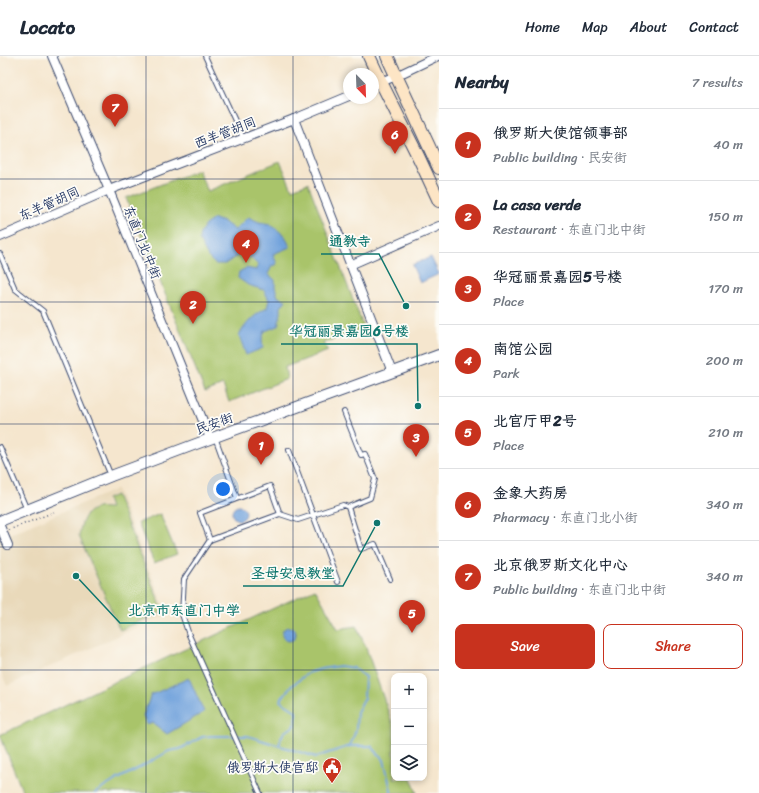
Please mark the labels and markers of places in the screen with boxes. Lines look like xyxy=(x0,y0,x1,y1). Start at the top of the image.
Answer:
pin: 7 xyxy=(102,94,128,127)
pin: 6 xyxy=(382,121,408,154)
callout: 通教寺 xyxy=(321,228,379,254)
pin: 4 xyxy=(233,230,259,263)
pin: 2 xyxy=(180,291,206,324)
callout: 华冠丽景嘉园6号楼 xyxy=(281,318,417,344)
pin: 3 xyxy=(403,424,429,457)
pin: 1 xyxy=(248,432,274,465)
callout: 圣母安息教堂 xyxy=(243,560,343,586)
callout: 北京市东直门中学 xyxy=(120,597,248,623)
pin: 5 xyxy=(399,600,425,633)
place label: 俄罗斯大使官邸 xyxy=(227,756,318,779)
public building icon: 俄罗斯大使官邸 xyxy=(321,756,343,784)

